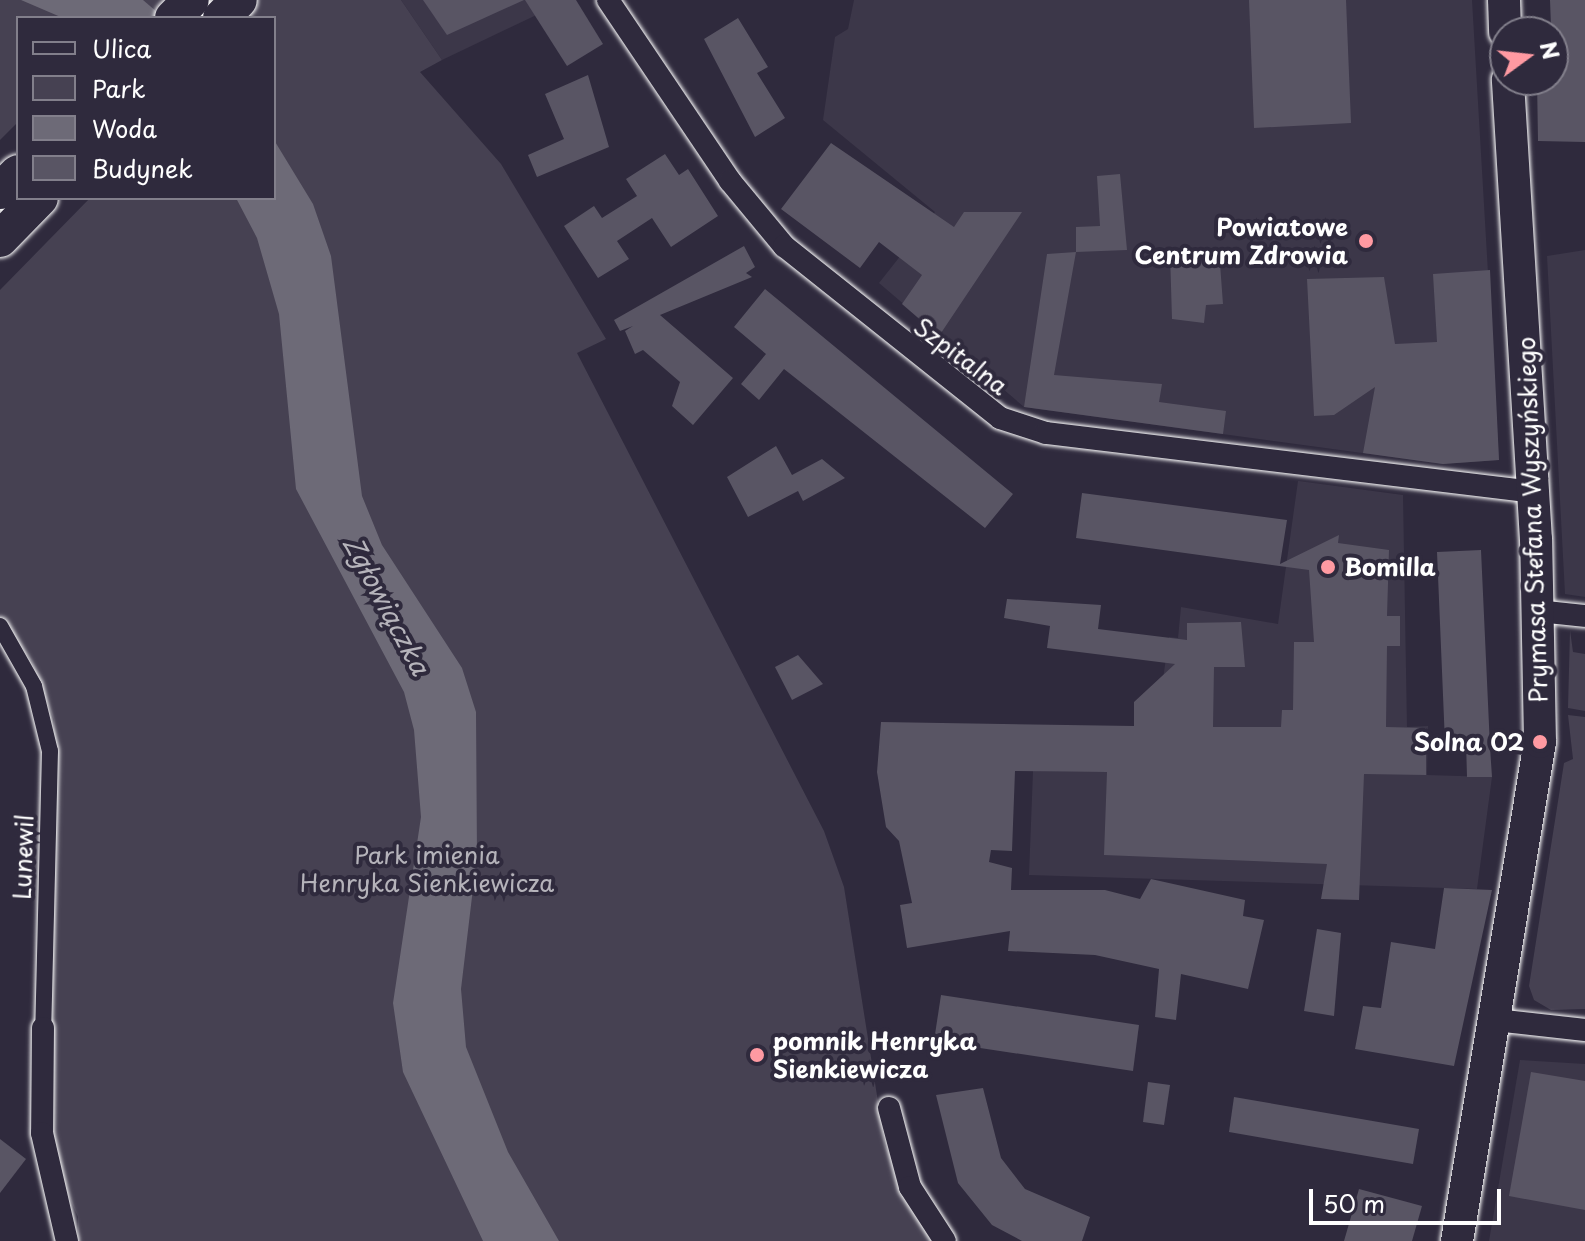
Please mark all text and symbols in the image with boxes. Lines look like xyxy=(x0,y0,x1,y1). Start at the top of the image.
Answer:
legend xyxy=(16,16,276,200)
north arrow xyxy=(1489,16,1569,96)
text: Ulica xyxy=(92,30,151,66)
text: N xyxy=(1533,37,1569,63)
text: Park xyxy=(92,70,146,106)
text: Woda xyxy=(92,110,157,146)
text: Budynek xyxy=(92,150,193,186)
place label: Powiatowe Centrum Zdrowia xyxy=(1134,213,1348,269)
marker: Powiatowe Centrum Zdrowia xyxy=(1355,230,1377,252)
street label: Szpitalna xyxy=(908,311,1014,401)
street label: Prymasa Stefana Wyszyńskiego xyxy=(1511,336,1553,704)
water label: Zgłowiączka xyxy=(337,530,437,680)
place label: Bomilla xyxy=(1344,553,1436,581)
marker: Bomilla xyxy=(1319,558,1337,576)
place label: Solna 02 xyxy=(1414,728,1524,756)
marker: Solna 02 xyxy=(1531,733,1549,751)
street label: Lunewil xyxy=(7,814,39,900)
park label: Park imienia Henryka Sienkiewicza xyxy=(300,841,554,897)
place label: pomnik Henryka Sienkiewicza xyxy=(773,1027,976,1083)
marker: pomnik Henryka Sienkiewicza xyxy=(748,1046,766,1064)
scale bar xyxy=(1313,1173,1505,1223)
text: 50 m xyxy=(1323,1185,1385,1221)

